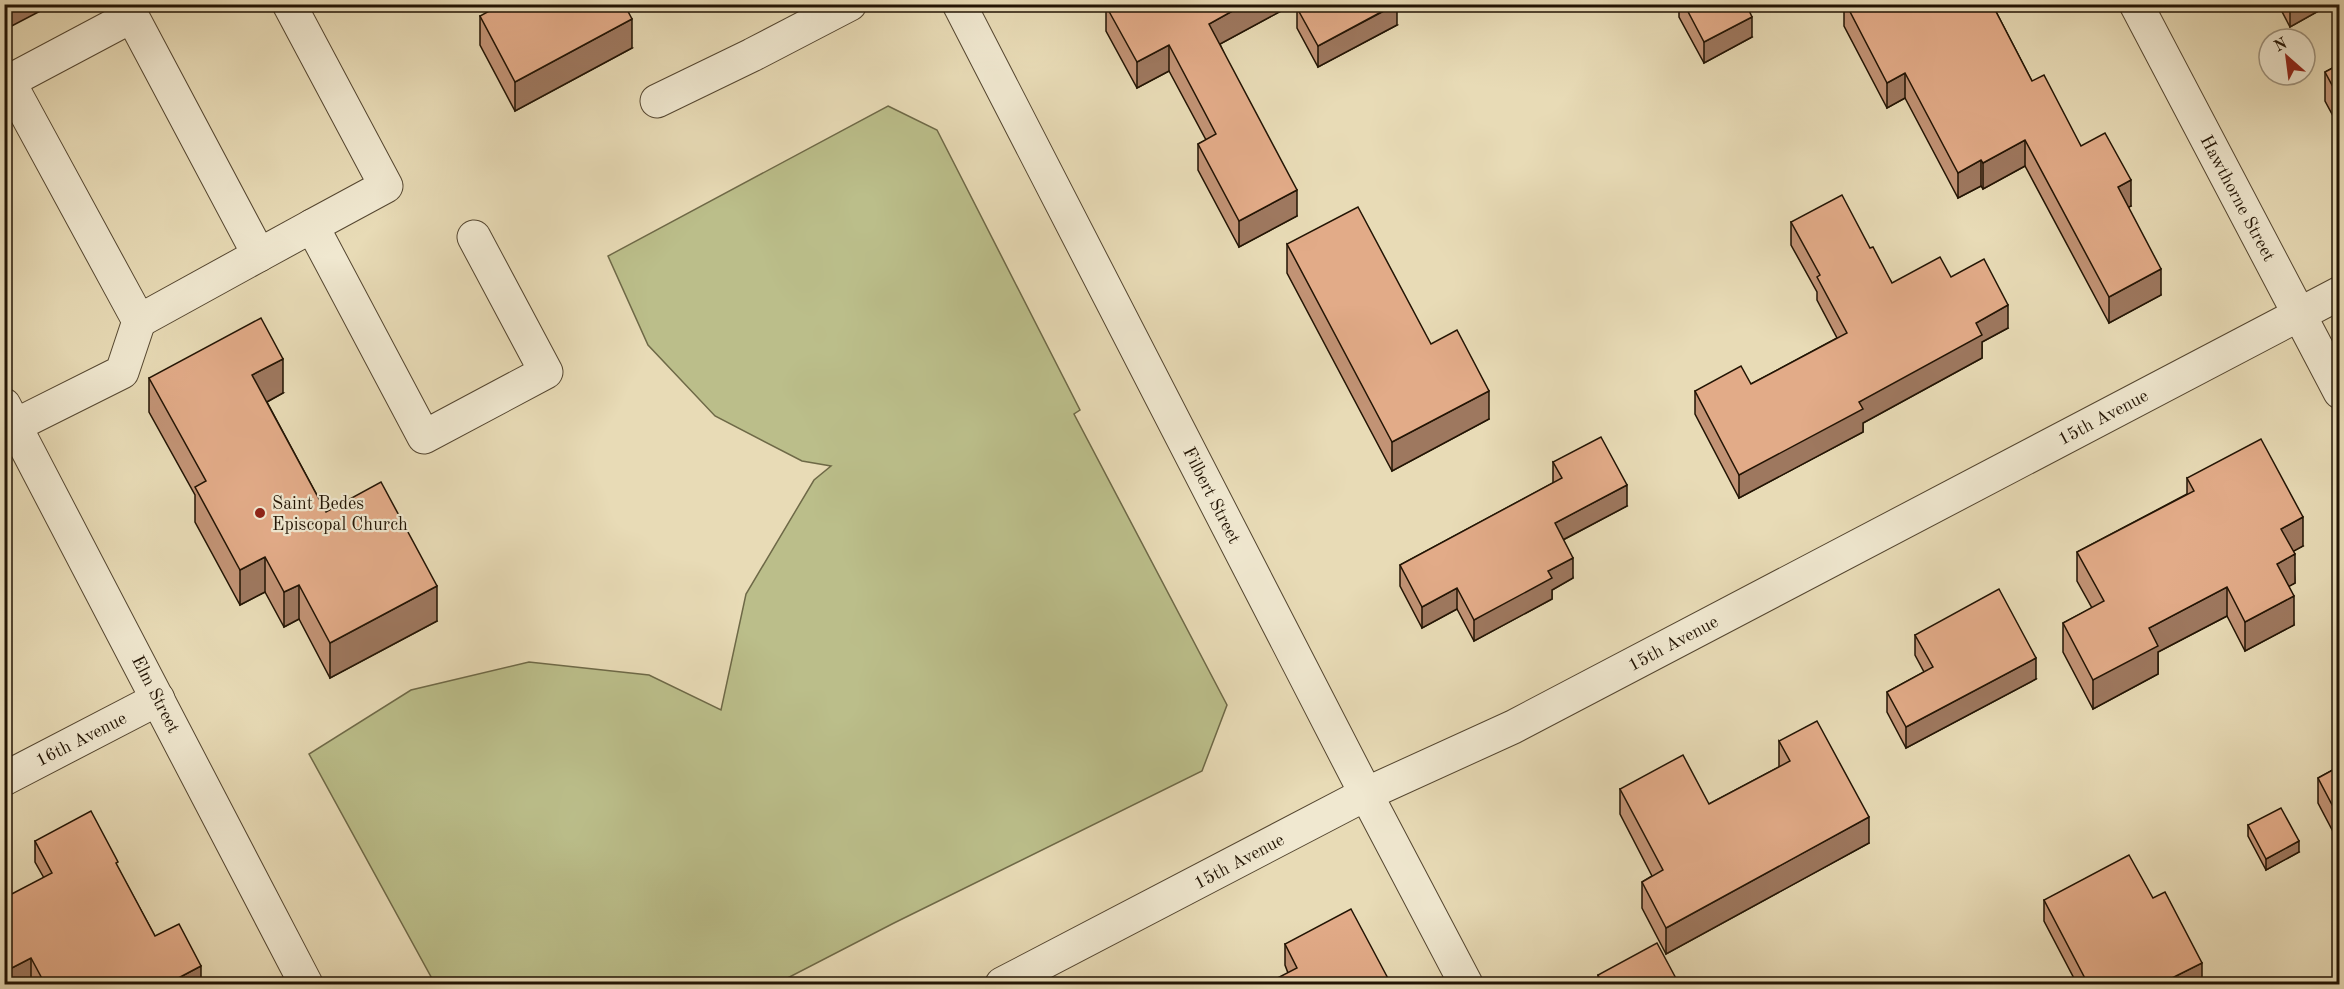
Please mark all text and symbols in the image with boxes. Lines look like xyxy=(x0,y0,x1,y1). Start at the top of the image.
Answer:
north arrow xyxy=(2257,27,2317,87)
text: N xyxy=(2272,35,2291,55)
street label: Hawthorne Street xyxy=(2196,133,2278,264)
street label: 15th Avenue xyxy=(2055,387,2151,449)
street label: Filbert Street xyxy=(1179,444,1243,547)
place label: Saint Bedes Episcopal Church xyxy=(272,495,408,534)
marker: Saint Bedes Episcopal Church xyxy=(253,506,267,520)
street label: 15th Avenue xyxy=(1625,613,1721,675)
street label: Elm Street xyxy=(128,653,182,736)
street label: 16th Avenue xyxy=(33,709,130,770)
street label: 15th Avenue xyxy=(1191,831,1287,893)

